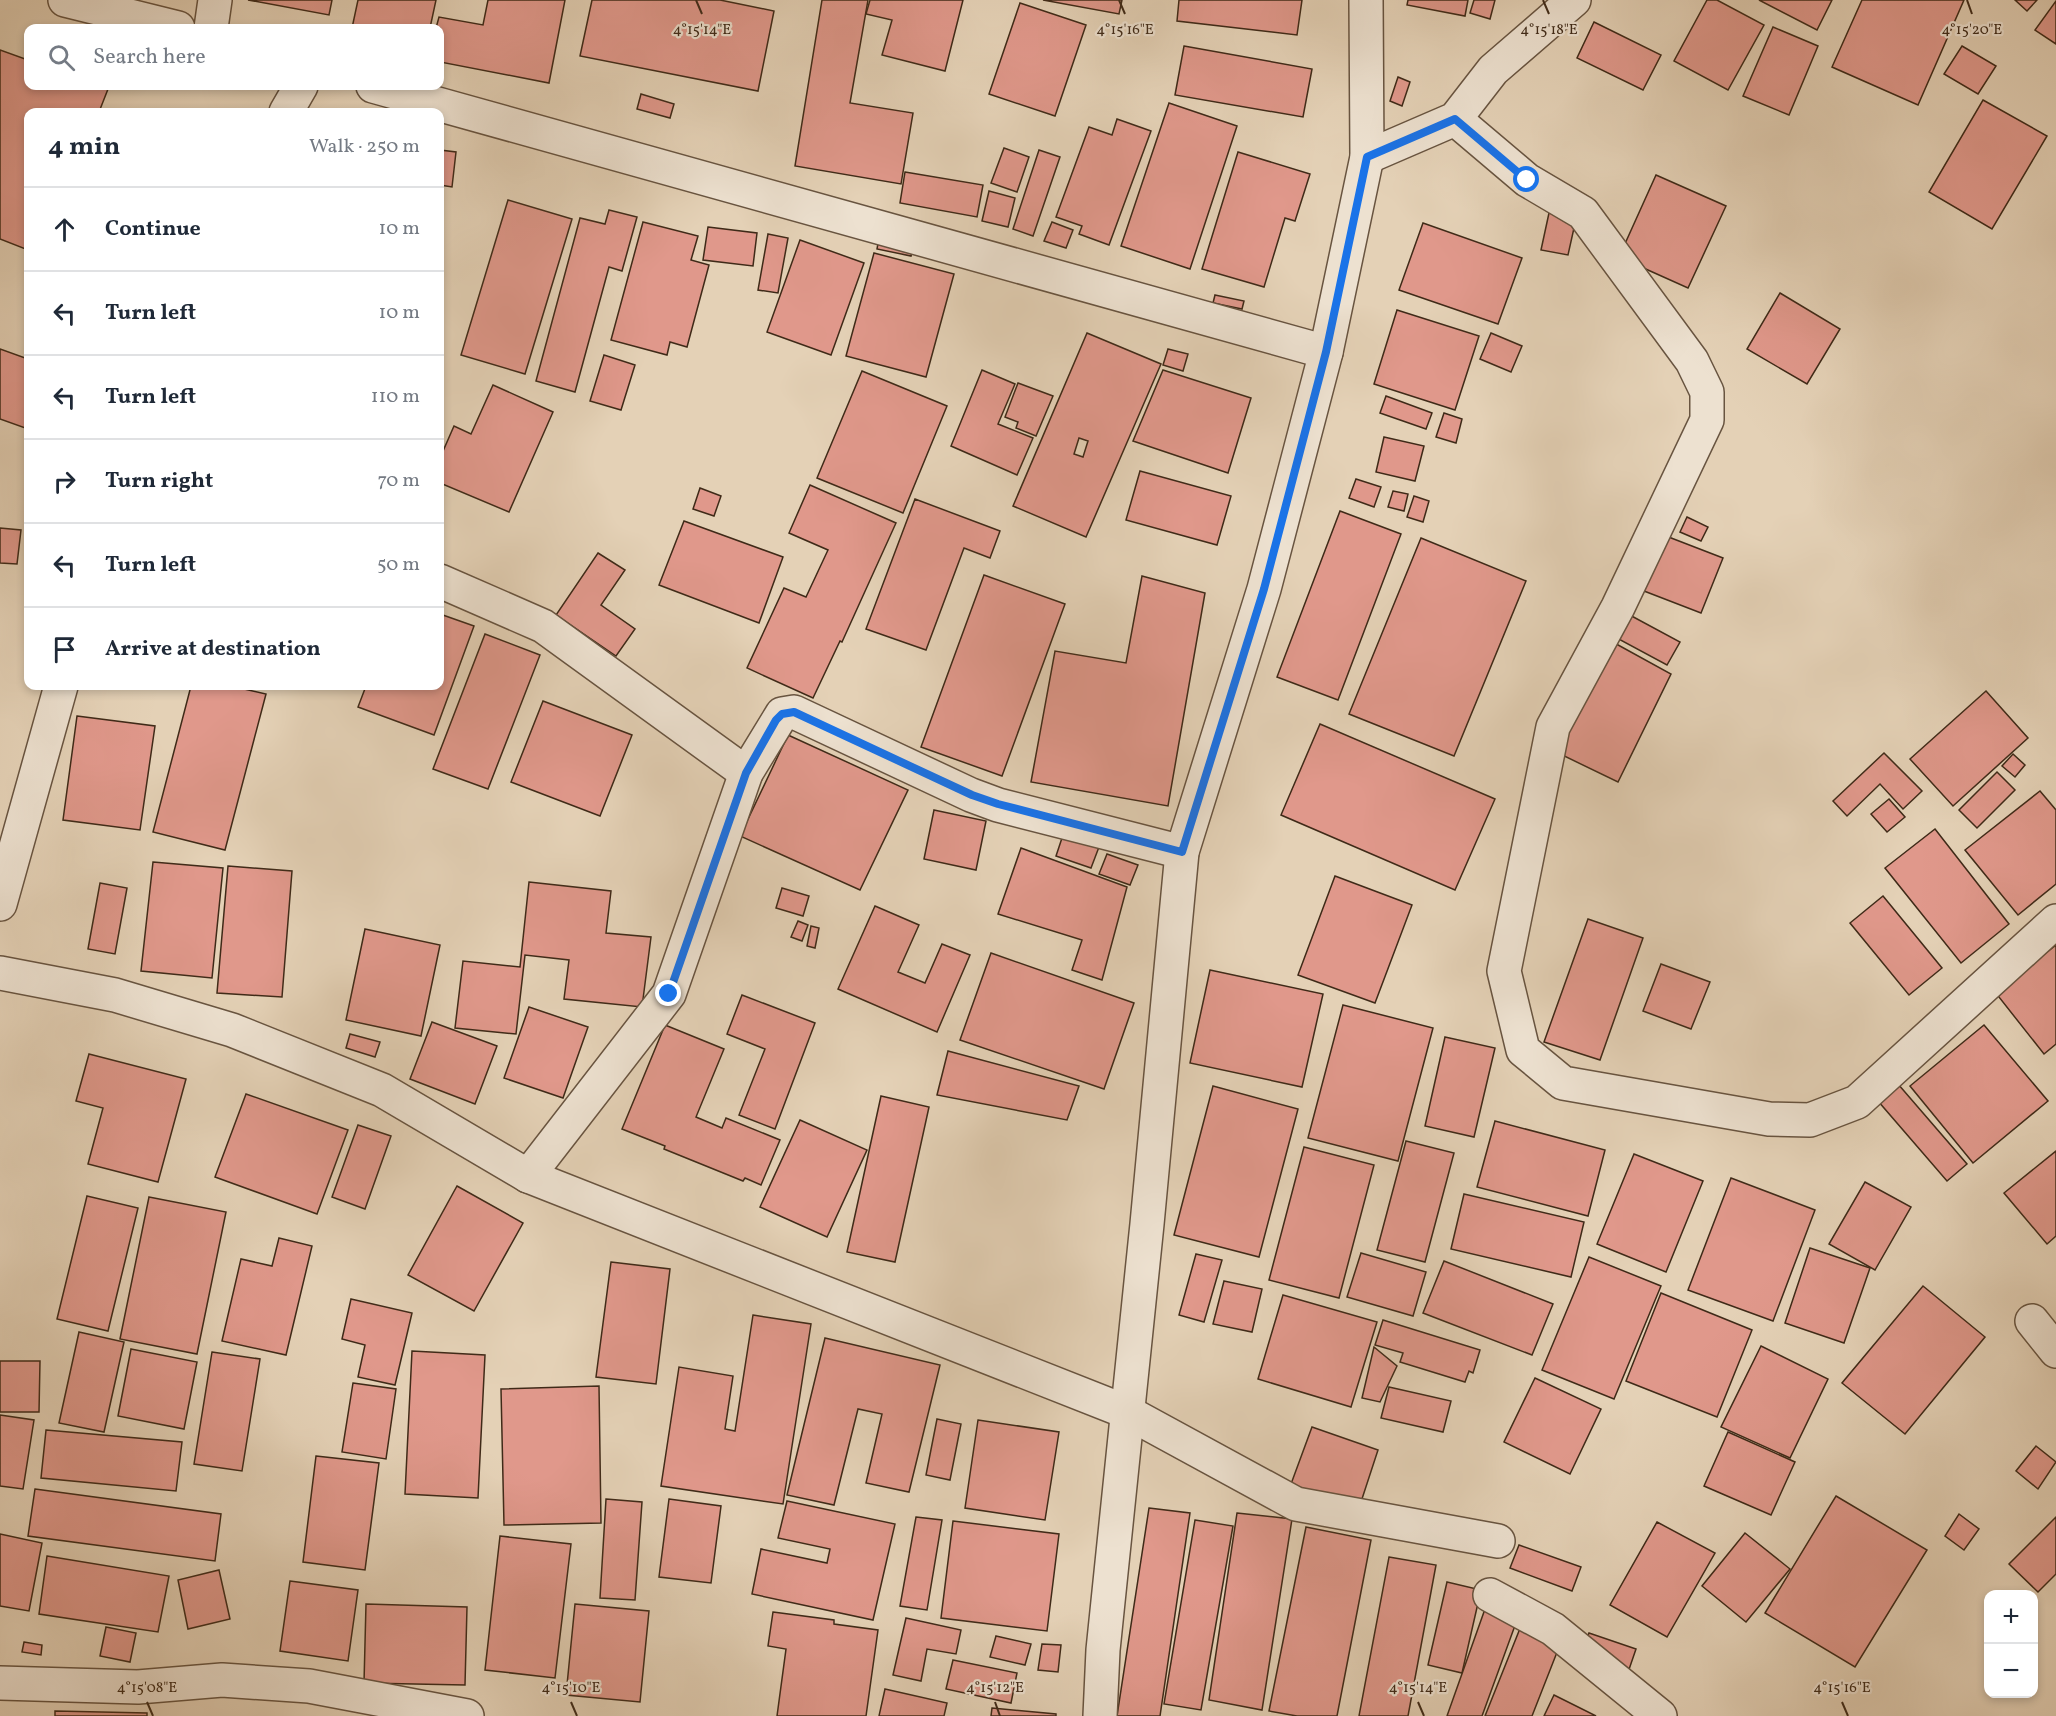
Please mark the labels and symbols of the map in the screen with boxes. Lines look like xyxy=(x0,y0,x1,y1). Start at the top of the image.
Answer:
text: 4°15'14"E xyxy=(673,20,731,41)
text: 4°15'16"E xyxy=(1096,20,1154,41)
text: 4°15'18"E xyxy=(1520,20,1578,41)
text: 4°15'20"E xyxy=(1942,20,2002,41)
route start xyxy=(1513,166,1539,192)
route end xyxy=(655,980,681,1006)
text: 4°15'08"E xyxy=(117,1678,177,1699)
text: 4°15'10"E xyxy=(542,1678,600,1699)
text: 4°15'12"E xyxy=(966,1678,1024,1699)
text: 4°15'14"E xyxy=(1389,1678,1447,1699)
text: 4°15'16"E xyxy=(1813,1678,1871,1699)

